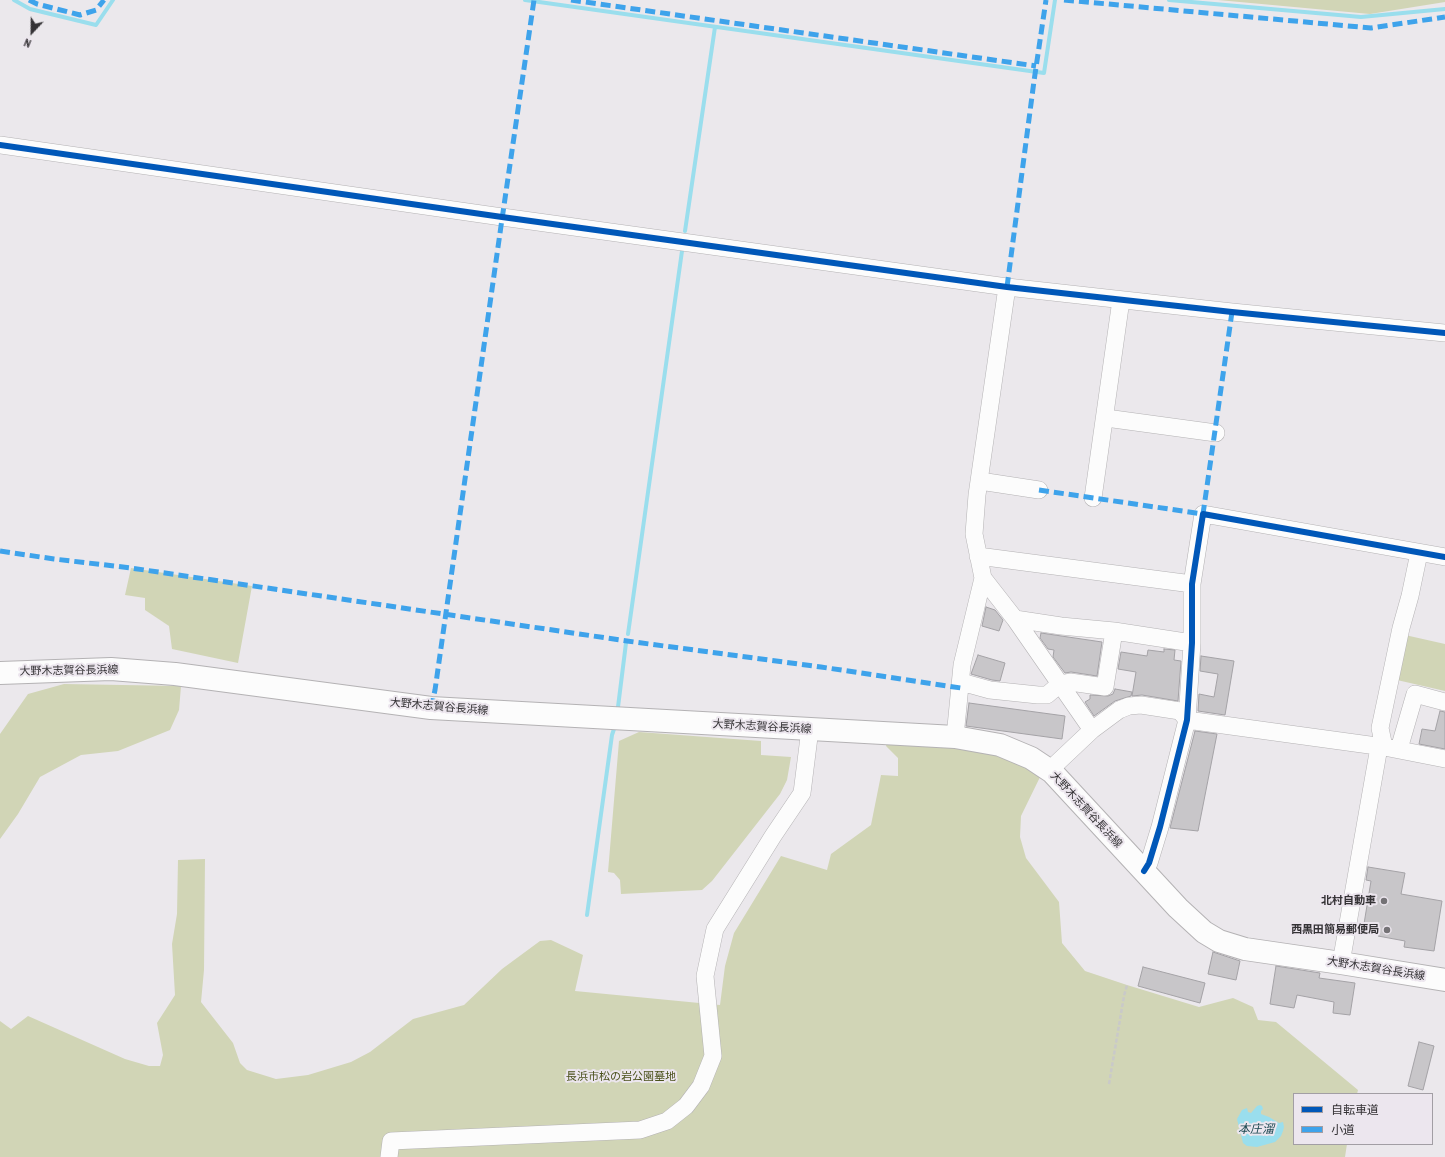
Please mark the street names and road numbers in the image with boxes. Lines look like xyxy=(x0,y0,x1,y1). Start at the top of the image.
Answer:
street label: 大野木志賀谷長浜線 xyxy=(19,664,119,678)
street label: 大野木志賀谷長浜線 xyxy=(389,696,489,718)
street label: 大野木志賀谷長浜線 xyxy=(712,718,812,736)
street label: 大野木志賀谷長浜線 xyxy=(1047,769,1125,851)
street label: 大野木志賀谷長浜線 xyxy=(1326,955,1426,983)

